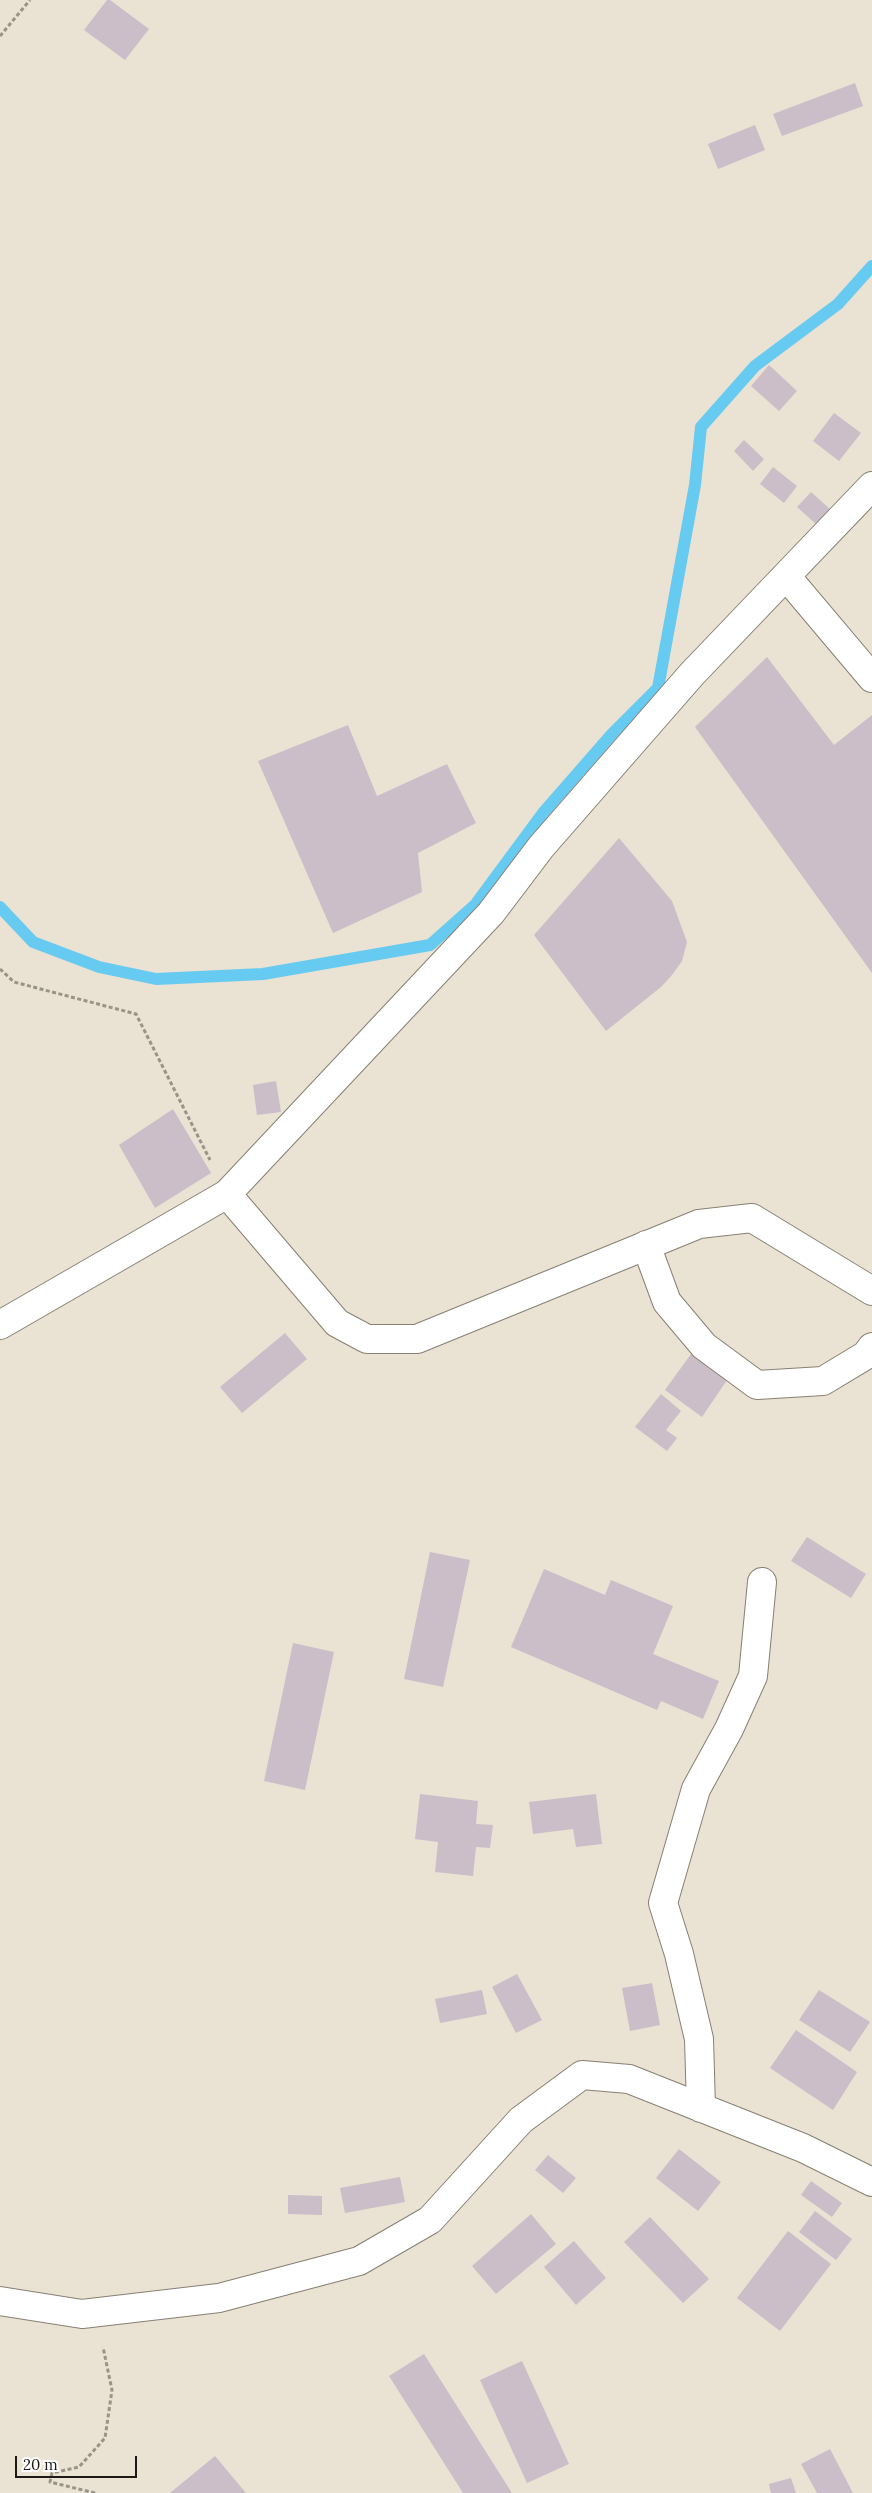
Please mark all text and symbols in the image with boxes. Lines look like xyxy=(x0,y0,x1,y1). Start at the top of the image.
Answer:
scale bar xyxy=(18,2446,140,2478)
text: 20 m xyxy=(23,2455,58,2474)

